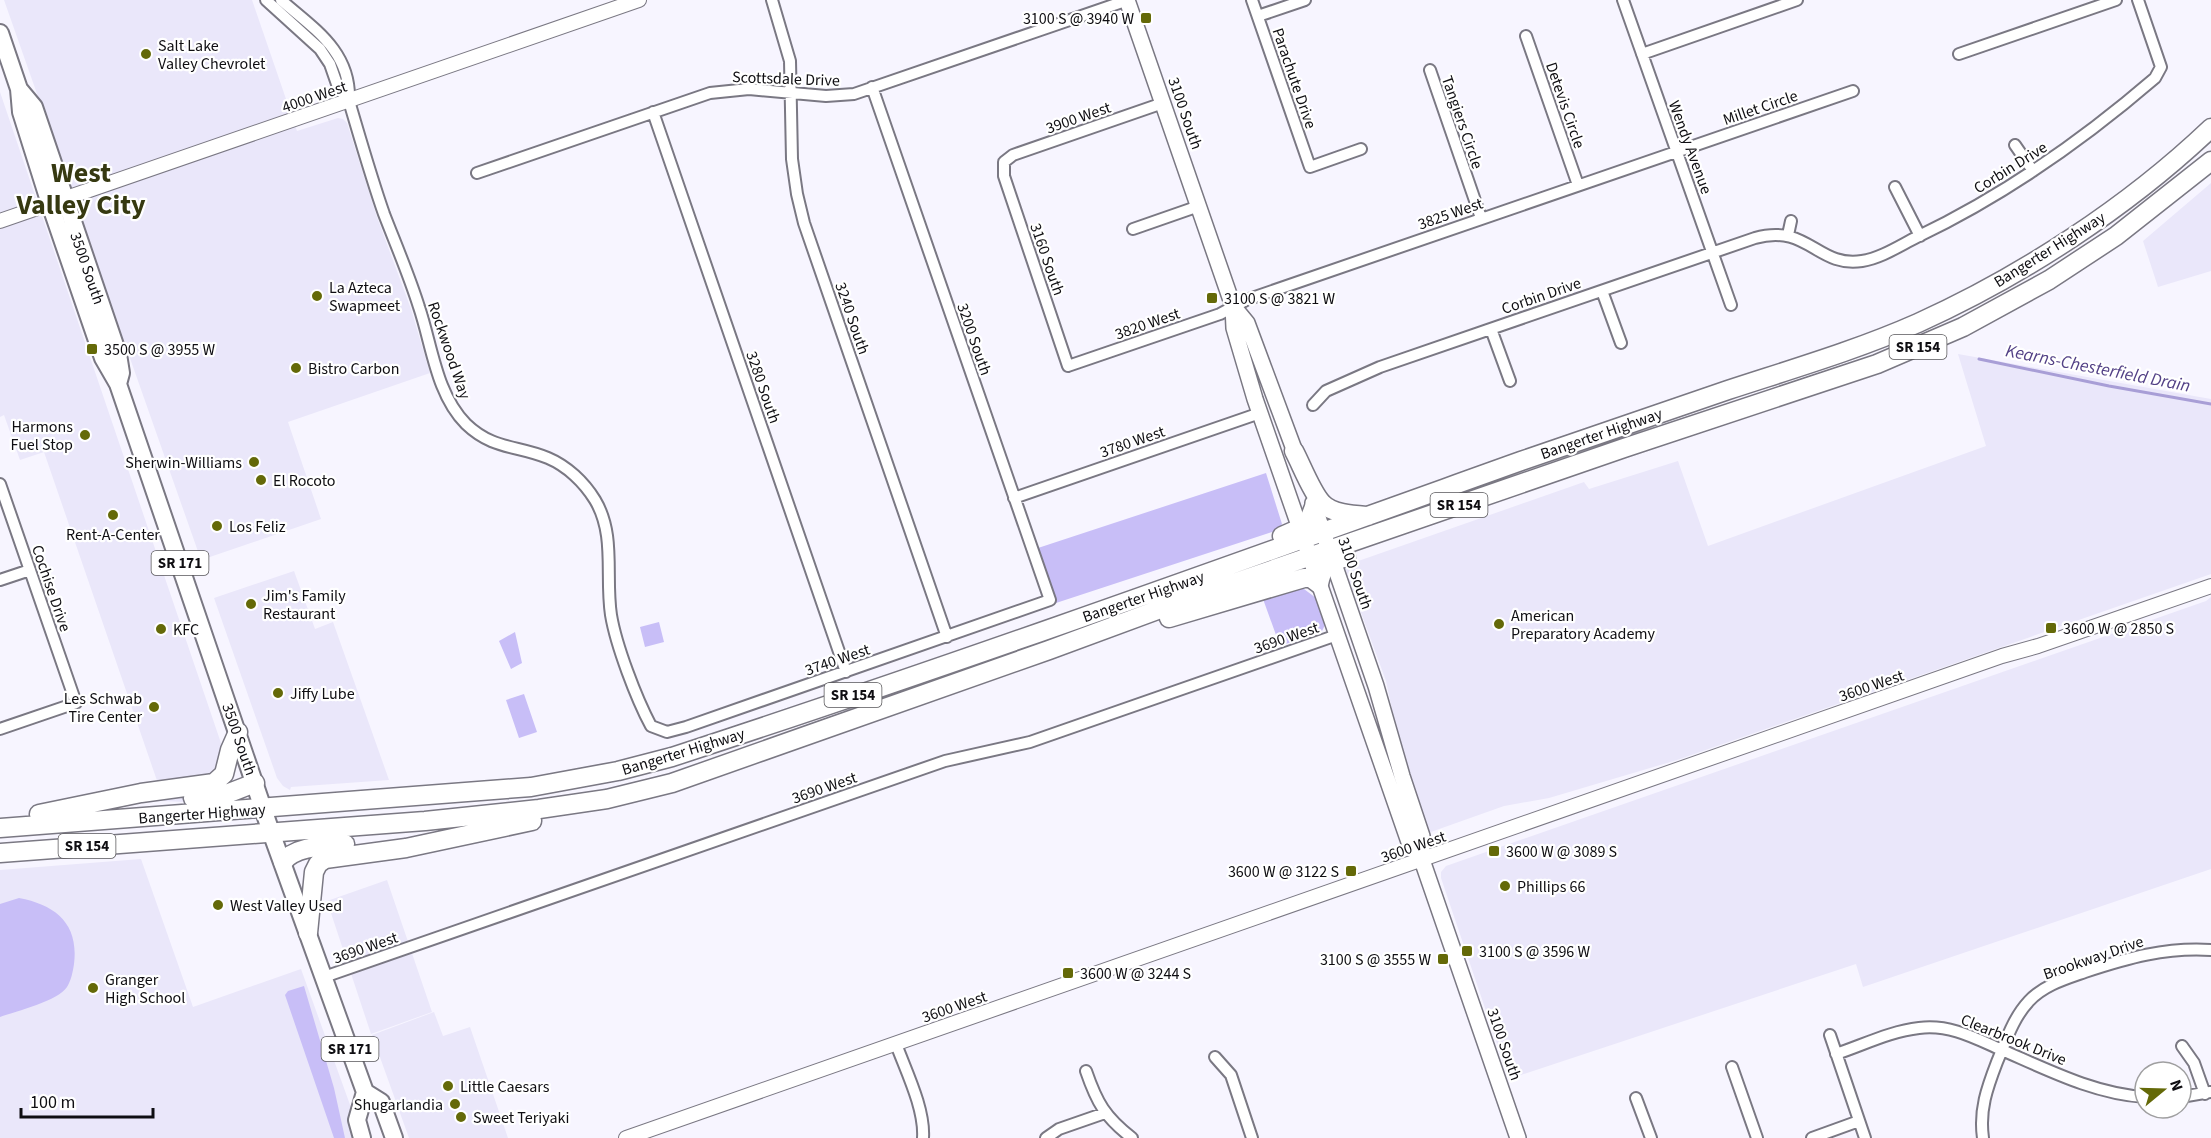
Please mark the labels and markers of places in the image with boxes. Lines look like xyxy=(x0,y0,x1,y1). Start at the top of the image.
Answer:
place label: 3100 S @ 3940 W xyxy=(1023,8,1134,30)
marker: 3100 S @ 3940 W xyxy=(1139,11,1153,25)
place label: Salt Lake Valley Chevrolet xyxy=(158,35,266,75)
marker: Salt Lake Valley Chevrolet xyxy=(139,47,153,61)
place label: La Azteca Swapmeet xyxy=(329,277,401,317)
place label: 3100 S @ 3821 W xyxy=(1224,288,1336,310)
marker: La Azteca Swapmeet xyxy=(310,289,324,303)
marker: 3100 S @ 3821 W xyxy=(1205,291,1219,305)
place label: 3500 S @ 3955 W xyxy=(104,339,216,361)
marker: 3500 S @ 3955 W xyxy=(85,342,99,356)
place label: Bistro Carbon xyxy=(308,358,399,380)
marker: Bistro Carbon xyxy=(289,361,303,375)
place label: Harmons Fuel Stop xyxy=(11,416,73,456)
marker: Harmons Fuel Stop xyxy=(78,428,92,442)
place label: Sherwin-Williams xyxy=(125,452,242,474)
marker: Sherwin-Williams xyxy=(247,455,261,469)
place label: El Rocoto xyxy=(273,470,336,492)
marker: El Rocoto xyxy=(254,473,268,487)
marker: Rent-A-Center xyxy=(106,508,120,522)
place label: Los Feliz xyxy=(229,516,286,538)
marker: Los Feliz xyxy=(210,519,224,533)
place label: Rent-A-Center xyxy=(66,524,160,546)
place label: Jim's Family Restaurant xyxy=(263,585,346,625)
marker: Jim's Family Restaurant xyxy=(244,597,258,611)
place label: American Preparatory Academy xyxy=(1511,605,1656,645)
marker: American Preparatory Academy xyxy=(1492,617,1506,631)
place label: 3600 W @ 2850 S xyxy=(2063,618,2174,640)
place label: KFC xyxy=(173,619,199,641)
marker: 3600 W @ 2850 S xyxy=(2044,621,2058,635)
marker: KFC xyxy=(154,622,168,636)
place label: Jiffy Lube xyxy=(290,683,355,705)
marker: Jiffy Lube xyxy=(271,686,285,700)
place label: Les Schwab Tire Center xyxy=(64,688,142,728)
marker: Les Schwab Tire Center xyxy=(147,700,161,714)
place label: 3600 W @ 3089 S xyxy=(1506,841,1617,863)
marker: 3600 W @ 3089 S xyxy=(1487,844,1501,858)
place label: 3600 W @ 3122 S xyxy=(1228,861,1339,883)
marker: 3600 W @ 3122 S xyxy=(1344,864,1358,878)
place label: Phillips 66 xyxy=(1517,876,1585,898)
marker: Phillips 66 xyxy=(1498,879,1512,893)
place label: West Valley Used xyxy=(230,895,342,917)
marker: West Valley Used xyxy=(211,898,225,912)
place label: 3100 S @ 3596 W xyxy=(1479,941,1591,963)
marker: 3100 S @ 3596 W xyxy=(1460,944,1474,958)
place label: 3100 S @ 3555 W xyxy=(1320,949,1431,971)
marker: 3100 S @ 3555 W xyxy=(1436,952,1450,966)
place label: 3600 W @ 3244 S xyxy=(1080,963,1191,985)
marker: 3600 W @ 3244 S xyxy=(1061,966,1075,980)
place label: Granger High School xyxy=(105,969,185,1009)
marker: Granger High School xyxy=(86,981,100,995)
place label: Little Caesars xyxy=(460,1076,550,1098)
marker: Little Caesars xyxy=(441,1079,455,1093)
place label: Shugarlandia xyxy=(354,1094,443,1116)
marker: Shugarlandia xyxy=(448,1097,462,1111)
place label: Sweet Teriyaki xyxy=(473,1107,569,1129)
marker: Sweet Teriyaki xyxy=(454,1110,468,1124)

